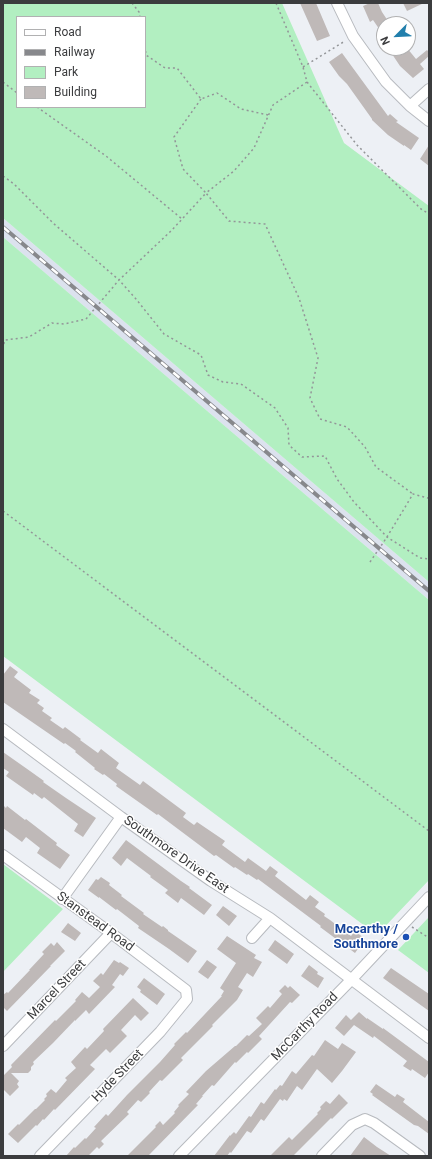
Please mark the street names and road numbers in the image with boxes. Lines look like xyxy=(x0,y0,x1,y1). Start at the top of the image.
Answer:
street label: Southmore Drive East xyxy=(120,813,232,897)
street label: Stanstead Road xyxy=(53,889,137,955)
street label: Marcel Street xyxy=(25,957,89,1023)
street label: McCarthy Road xyxy=(268,990,342,1064)
street label: Hyde Street xyxy=(89,1046,147,1106)

